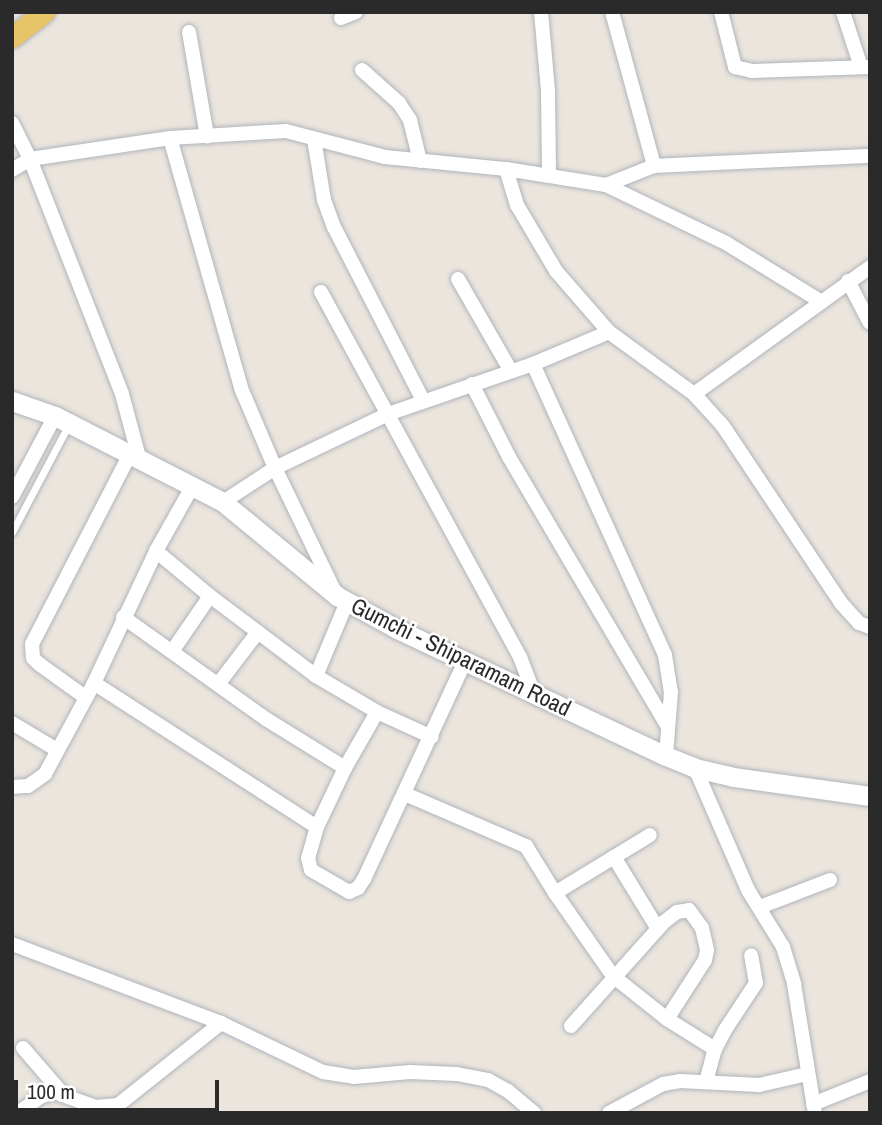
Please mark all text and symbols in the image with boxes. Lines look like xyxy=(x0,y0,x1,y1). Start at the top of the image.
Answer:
street label: Gumchi - Shiparamam Road xyxy=(347,592,575,722)
scale bar xyxy=(18,1066,222,1110)
text: 100 m xyxy=(27,1077,75,1106)

